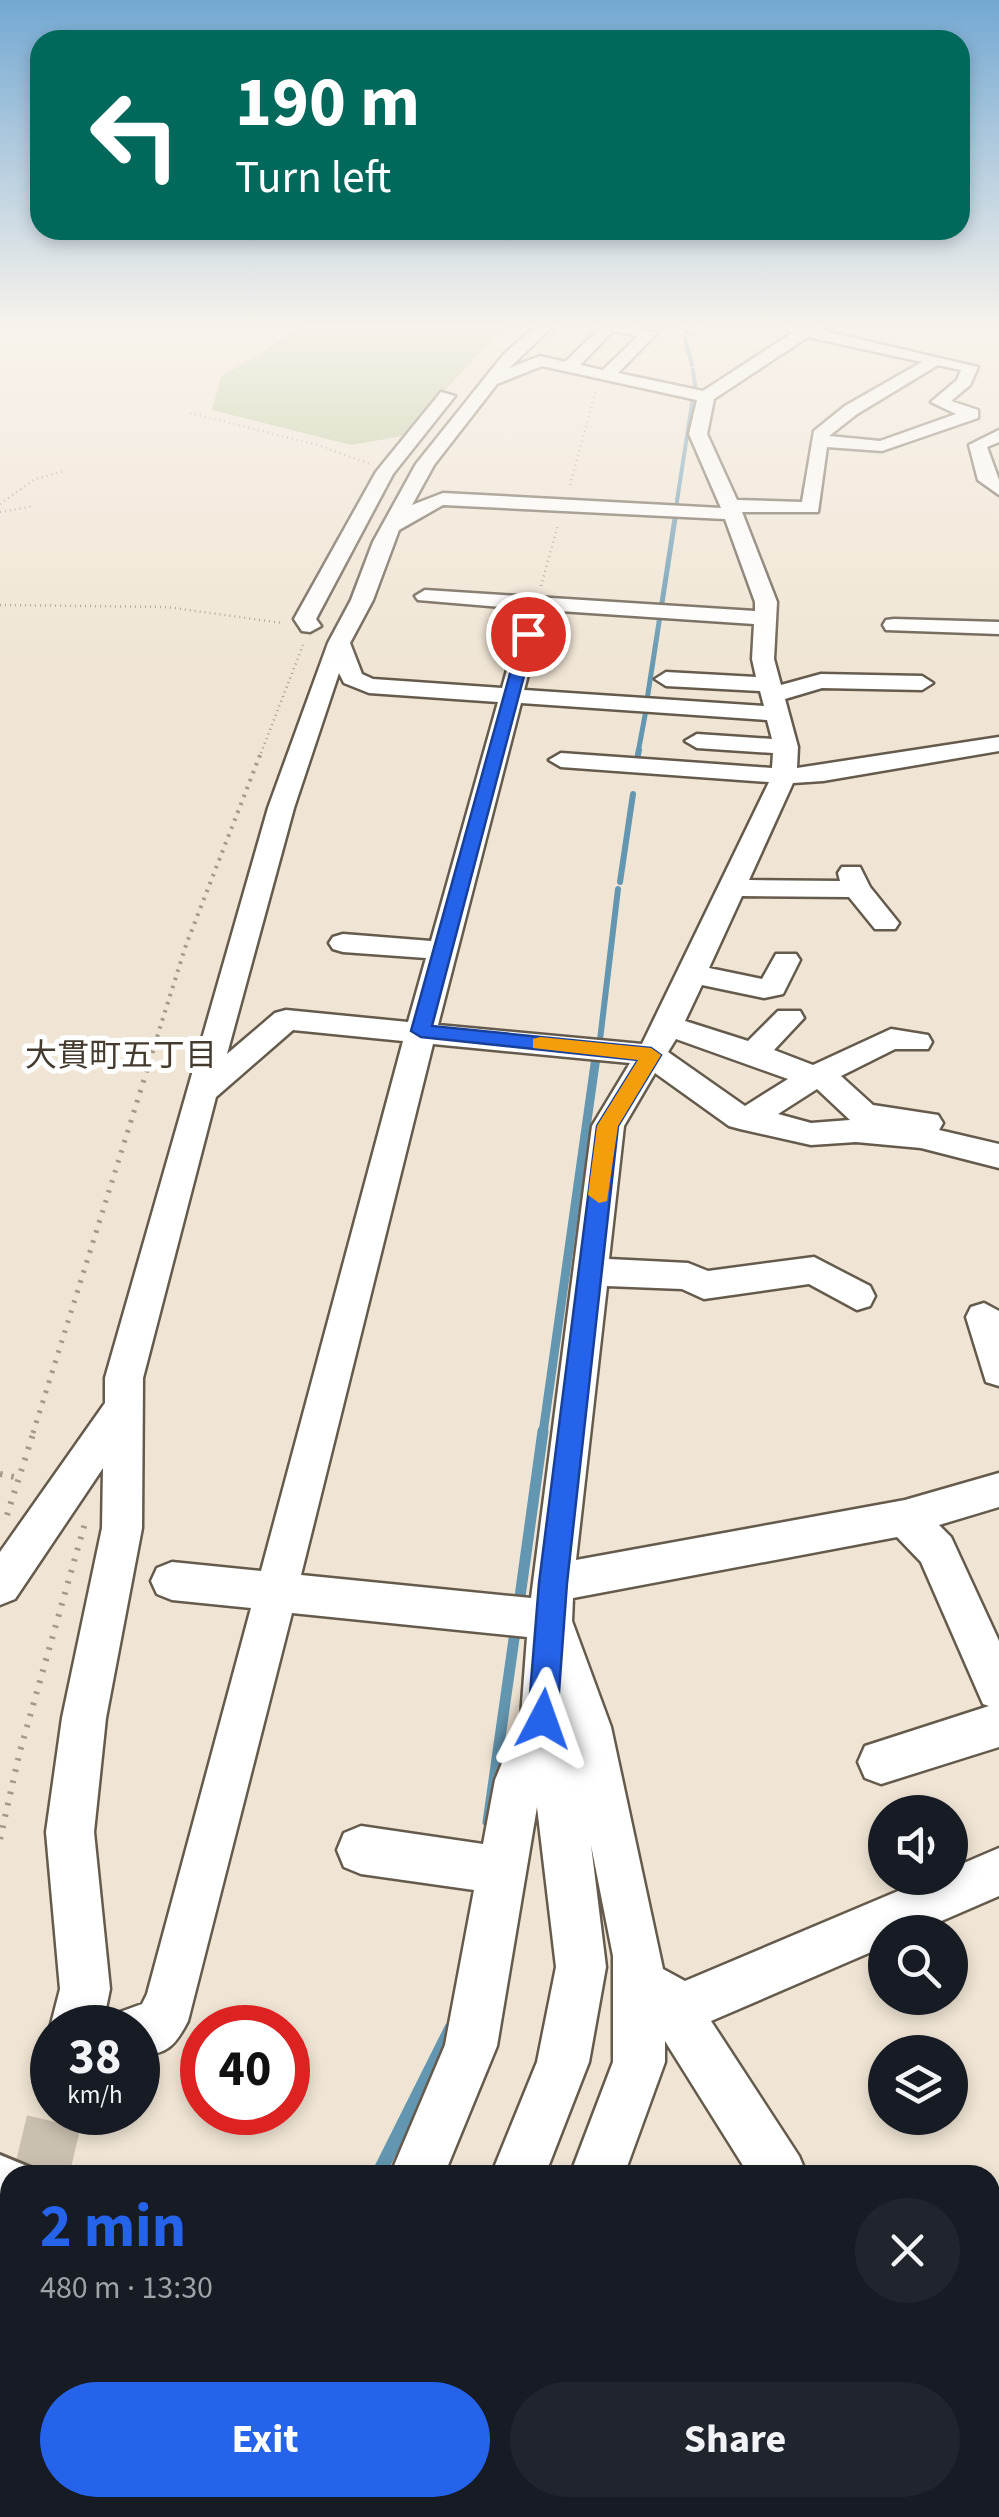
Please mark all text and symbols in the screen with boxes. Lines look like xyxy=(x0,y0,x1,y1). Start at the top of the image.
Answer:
text: 190 m xyxy=(235,53,420,153)
icon: left xyxy=(70,70,200,200)
text: Turn left xyxy=(235,146,391,210)
pin xyxy=(486,592,571,677)
icon: arrive xyxy=(501,607,556,662)
district label: 大貫町五丁目 xyxy=(25,1033,217,1079)
position arrow xyxy=(491,1667,595,1771)
map controls xyxy=(868,1795,968,2135)
button: sound xyxy=(868,1795,968,1895)
button: search xyxy=(868,1915,968,2015)
speed limit sign: 40 xyxy=(180,2005,310,2135)
text: 38 xyxy=(69,2022,121,2093)
button: layers xyxy=(868,2035,968,2135)
text: km/h xyxy=(67,2077,123,2113)
text: 2 min xyxy=(40,2185,186,2270)
button: close xyxy=(855,2198,960,2303)
text: 480 m · 13:30 xyxy=(40,2265,213,2311)
button: Exit xyxy=(40,2382,490,2497)
button: Share xyxy=(510,2382,960,2497)

